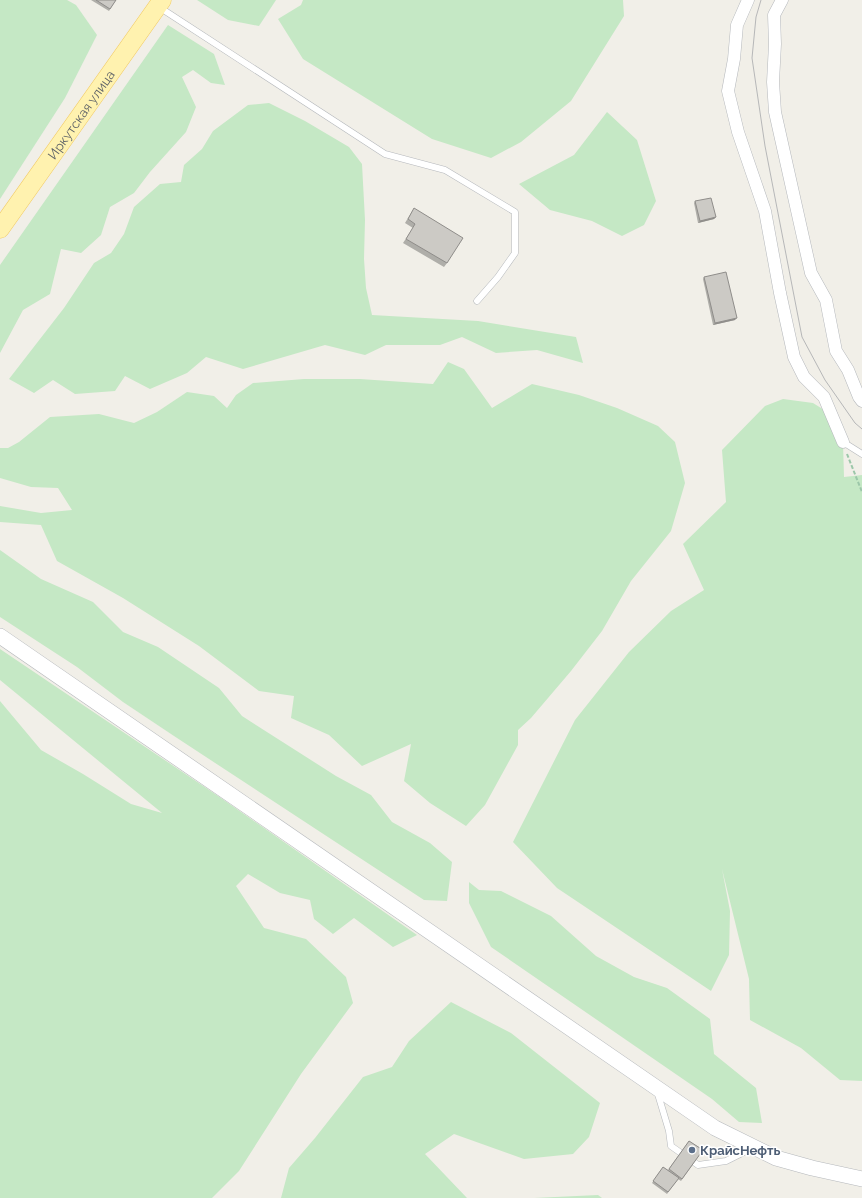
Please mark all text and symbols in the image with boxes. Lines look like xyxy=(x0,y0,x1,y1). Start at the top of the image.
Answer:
street label: Иркутская улица xyxy=(44,67,117,162)
place label: КрайсНефть xyxy=(700,1143,780,1158)
marker: КрайсНефть xyxy=(687,1145,697,1155)

